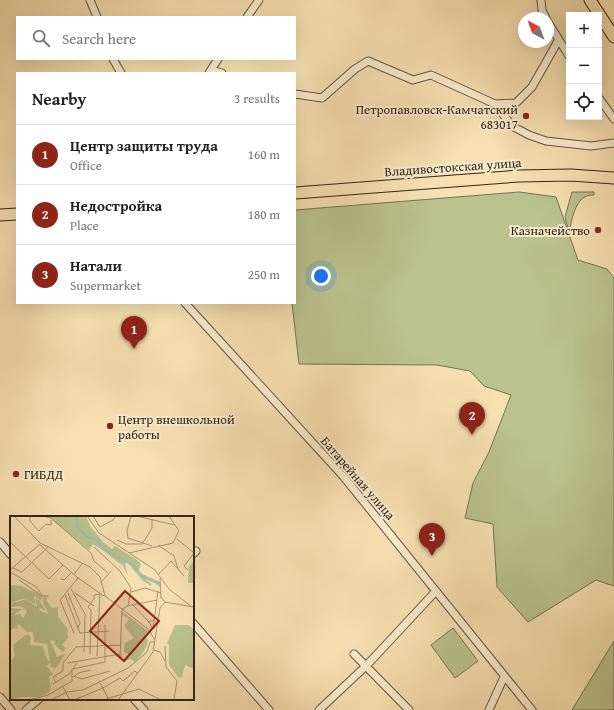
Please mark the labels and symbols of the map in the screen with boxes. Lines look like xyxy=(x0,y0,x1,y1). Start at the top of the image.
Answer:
north arrow xyxy=(518,12,554,48)
place label: Петропавловск-Камчатский 683017 xyxy=(356,100,518,134)
marker: Петропавловск-Камчатский 683017 xyxy=(521,111,531,121)
street label: Владивостокская улица xyxy=(384,153,523,181)
place label: Казначейство xyxy=(511,221,590,240)
marker: Казначейство xyxy=(593,225,603,235)
your location xyxy=(311,266,331,286)
pin: 1 xyxy=(121,316,147,349)
pin: 2 xyxy=(459,402,485,435)
place label: Центр внешкольной работы xyxy=(118,410,235,444)
marker: Центр внешкольной работы xyxy=(105,421,115,431)
street label: Батарейная улица xyxy=(316,432,400,525)
place label: ГИБДД xyxy=(24,465,63,484)
marker: ГИБДД xyxy=(11,469,21,479)
inset map xyxy=(10,516,194,700)
pin: 3 xyxy=(419,523,445,556)

